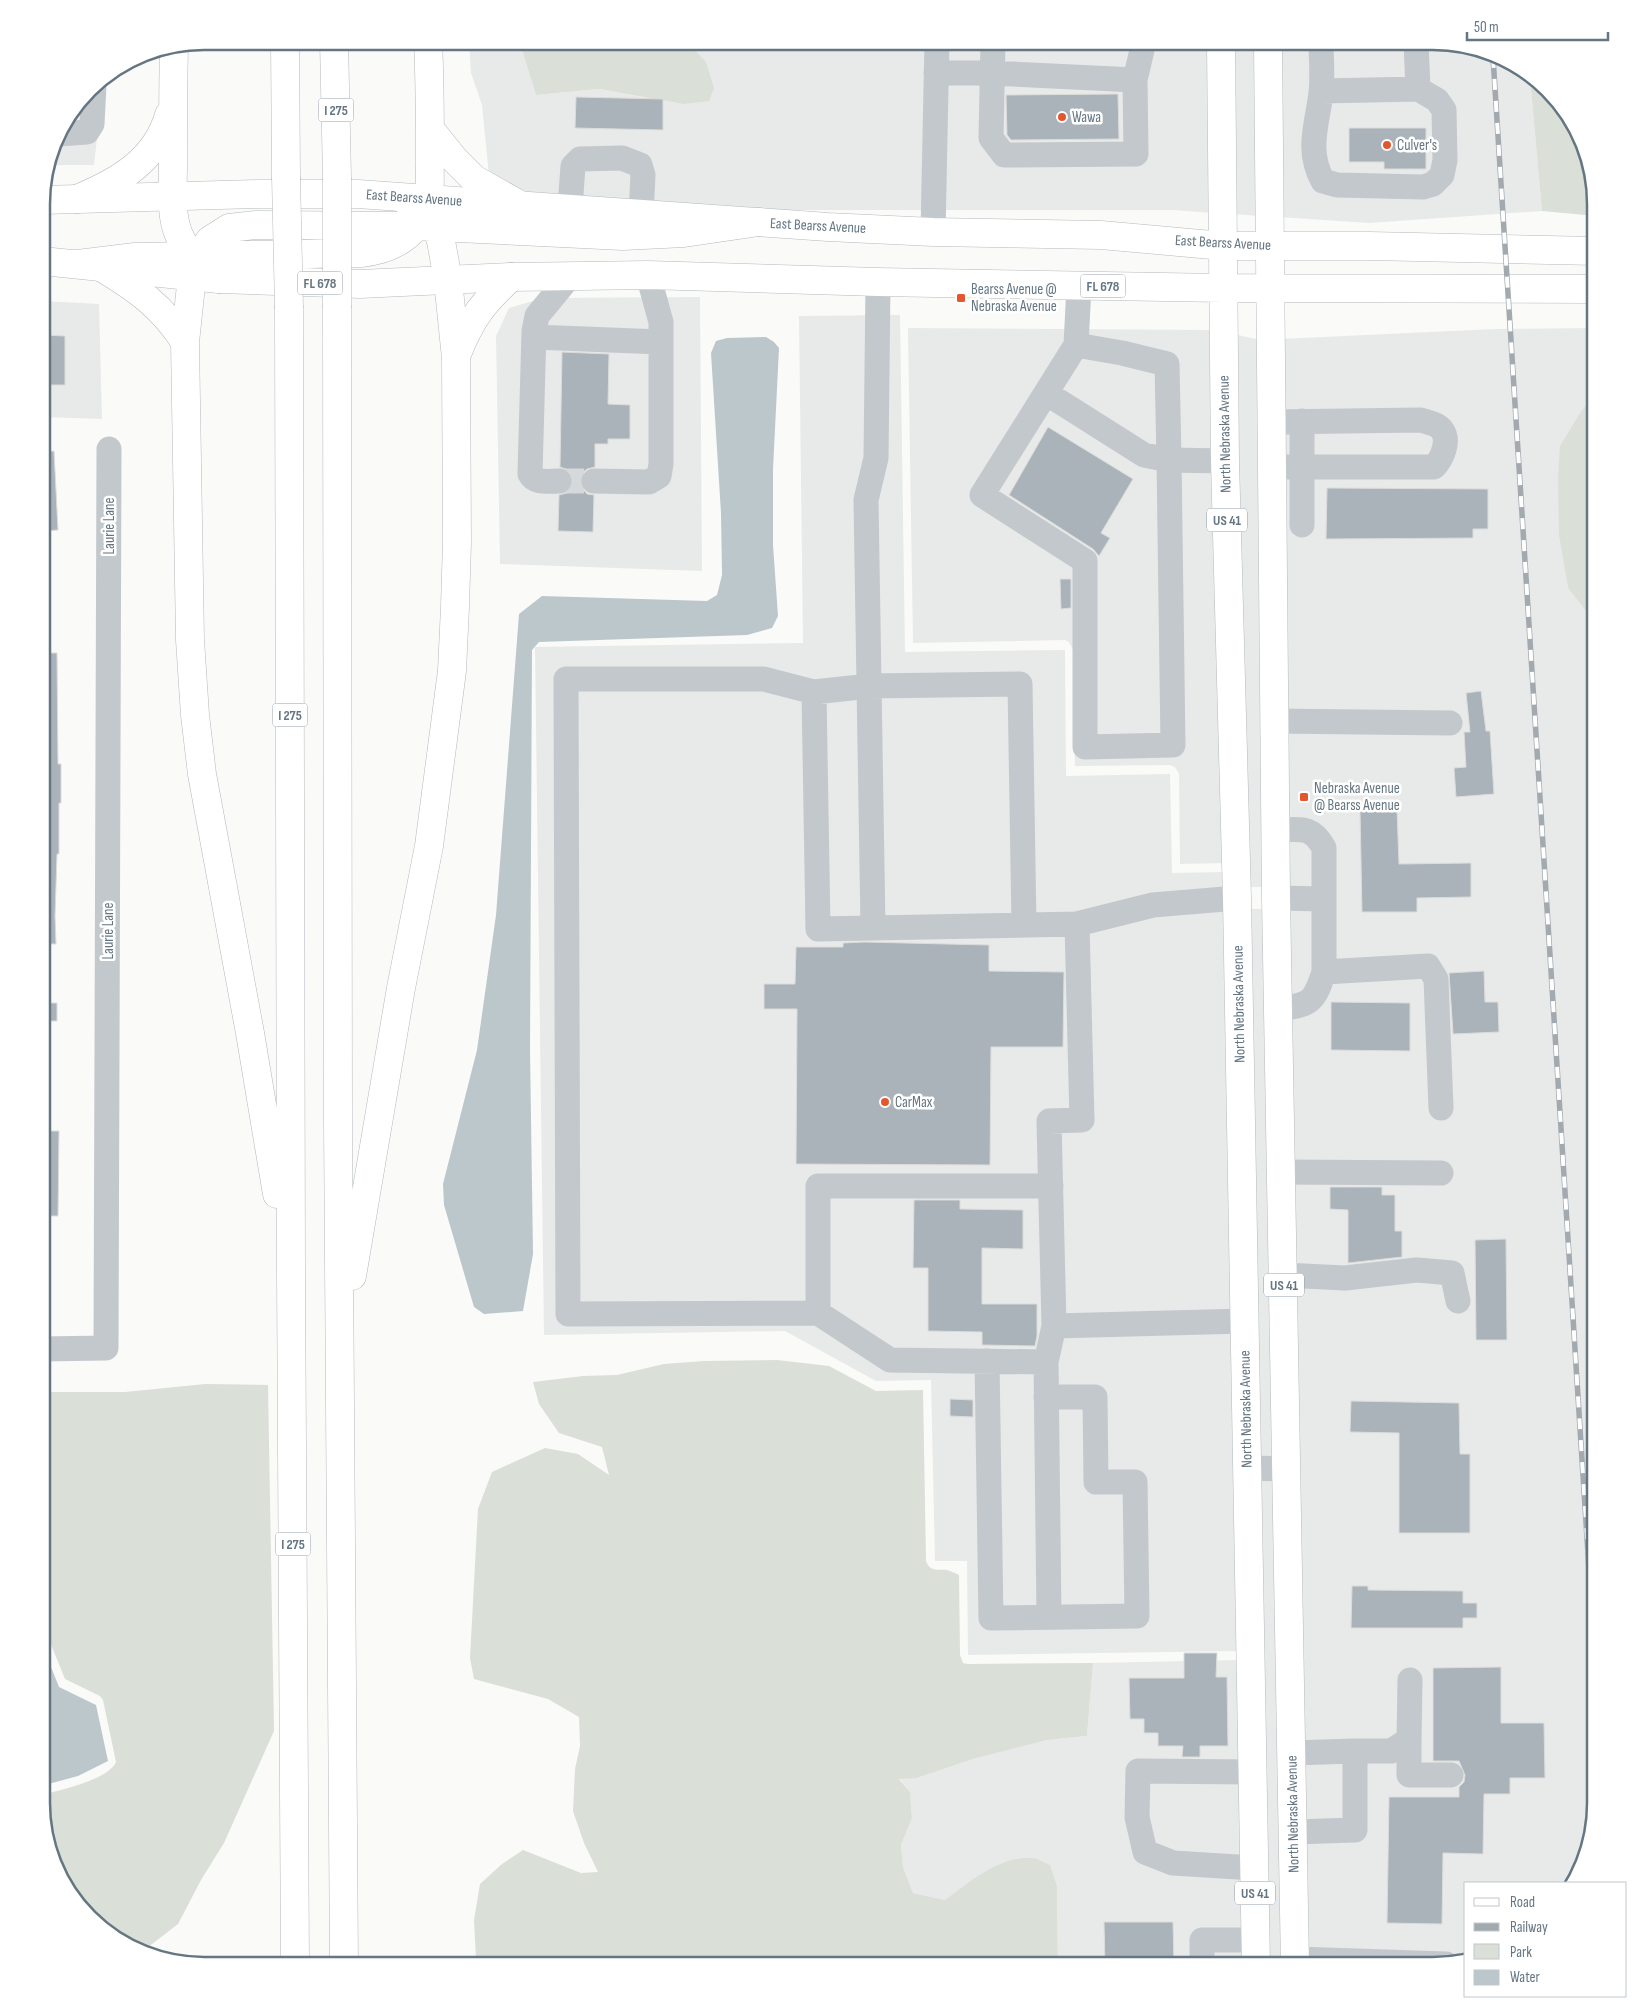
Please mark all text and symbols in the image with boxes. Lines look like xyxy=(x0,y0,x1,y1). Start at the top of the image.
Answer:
scale bar xyxy=(1467,10,1608,42)
text: 50 m xyxy=(1474,18,1499,37)
road number: I 275 xyxy=(318,98,354,122)
place label: Wawa xyxy=(1072,108,1101,127)
marker: Wawa xyxy=(1056,111,1068,123)
place label: Culver's xyxy=(1397,136,1437,155)
marker: Culver's xyxy=(1381,139,1393,151)
street label: East Bearss Avenue xyxy=(365,185,463,211)
street label: East Bearss Avenue xyxy=(769,214,867,238)
street label: East Bearss Avenue xyxy=(1174,231,1272,255)
road number: FL 678 xyxy=(298,272,342,294)
road number: FL 678 xyxy=(1080,274,1126,298)
place label: Bearss Avenue @ Nebraska Avenue xyxy=(971,280,1057,316)
marker: Bearss Avenue @ Nebraska Avenue xyxy=(955,292,967,304)
street label: North Nebraska Avenue xyxy=(1214,375,1236,493)
street label: Laurie Lane xyxy=(100,498,119,554)
road number: US 41 xyxy=(1207,508,1247,532)
road number: I 275 xyxy=(272,704,308,726)
place label: Nebraska Avenue @ Bearss Avenue xyxy=(1314,779,1400,815)
marker: Nebraska Avenue @ Bearss Avenue xyxy=(1298,791,1310,803)
street label: Laurie Lane xyxy=(99,903,118,959)
street label: North Nebraska Avenue xyxy=(1228,945,1250,1063)
place label: CarMax xyxy=(895,1093,933,1112)
marker: CarMax xyxy=(879,1096,891,1108)
road number: US 41 xyxy=(1264,1274,1304,1296)
street label: North Nebraska Avenue xyxy=(1235,1350,1257,1468)
road number: I 275 xyxy=(276,1532,310,1556)
street label: North Nebraska Avenue xyxy=(1282,1755,1304,1873)
road number: US 41 xyxy=(1235,1882,1275,1905)
legend xyxy=(1464,1882,1627,1997)
text: Road xyxy=(1510,1893,1535,1912)
text: Railway xyxy=(1510,1918,1548,1937)
text: Park xyxy=(1510,1943,1532,1962)
text: Water xyxy=(1510,1968,1541,1987)

